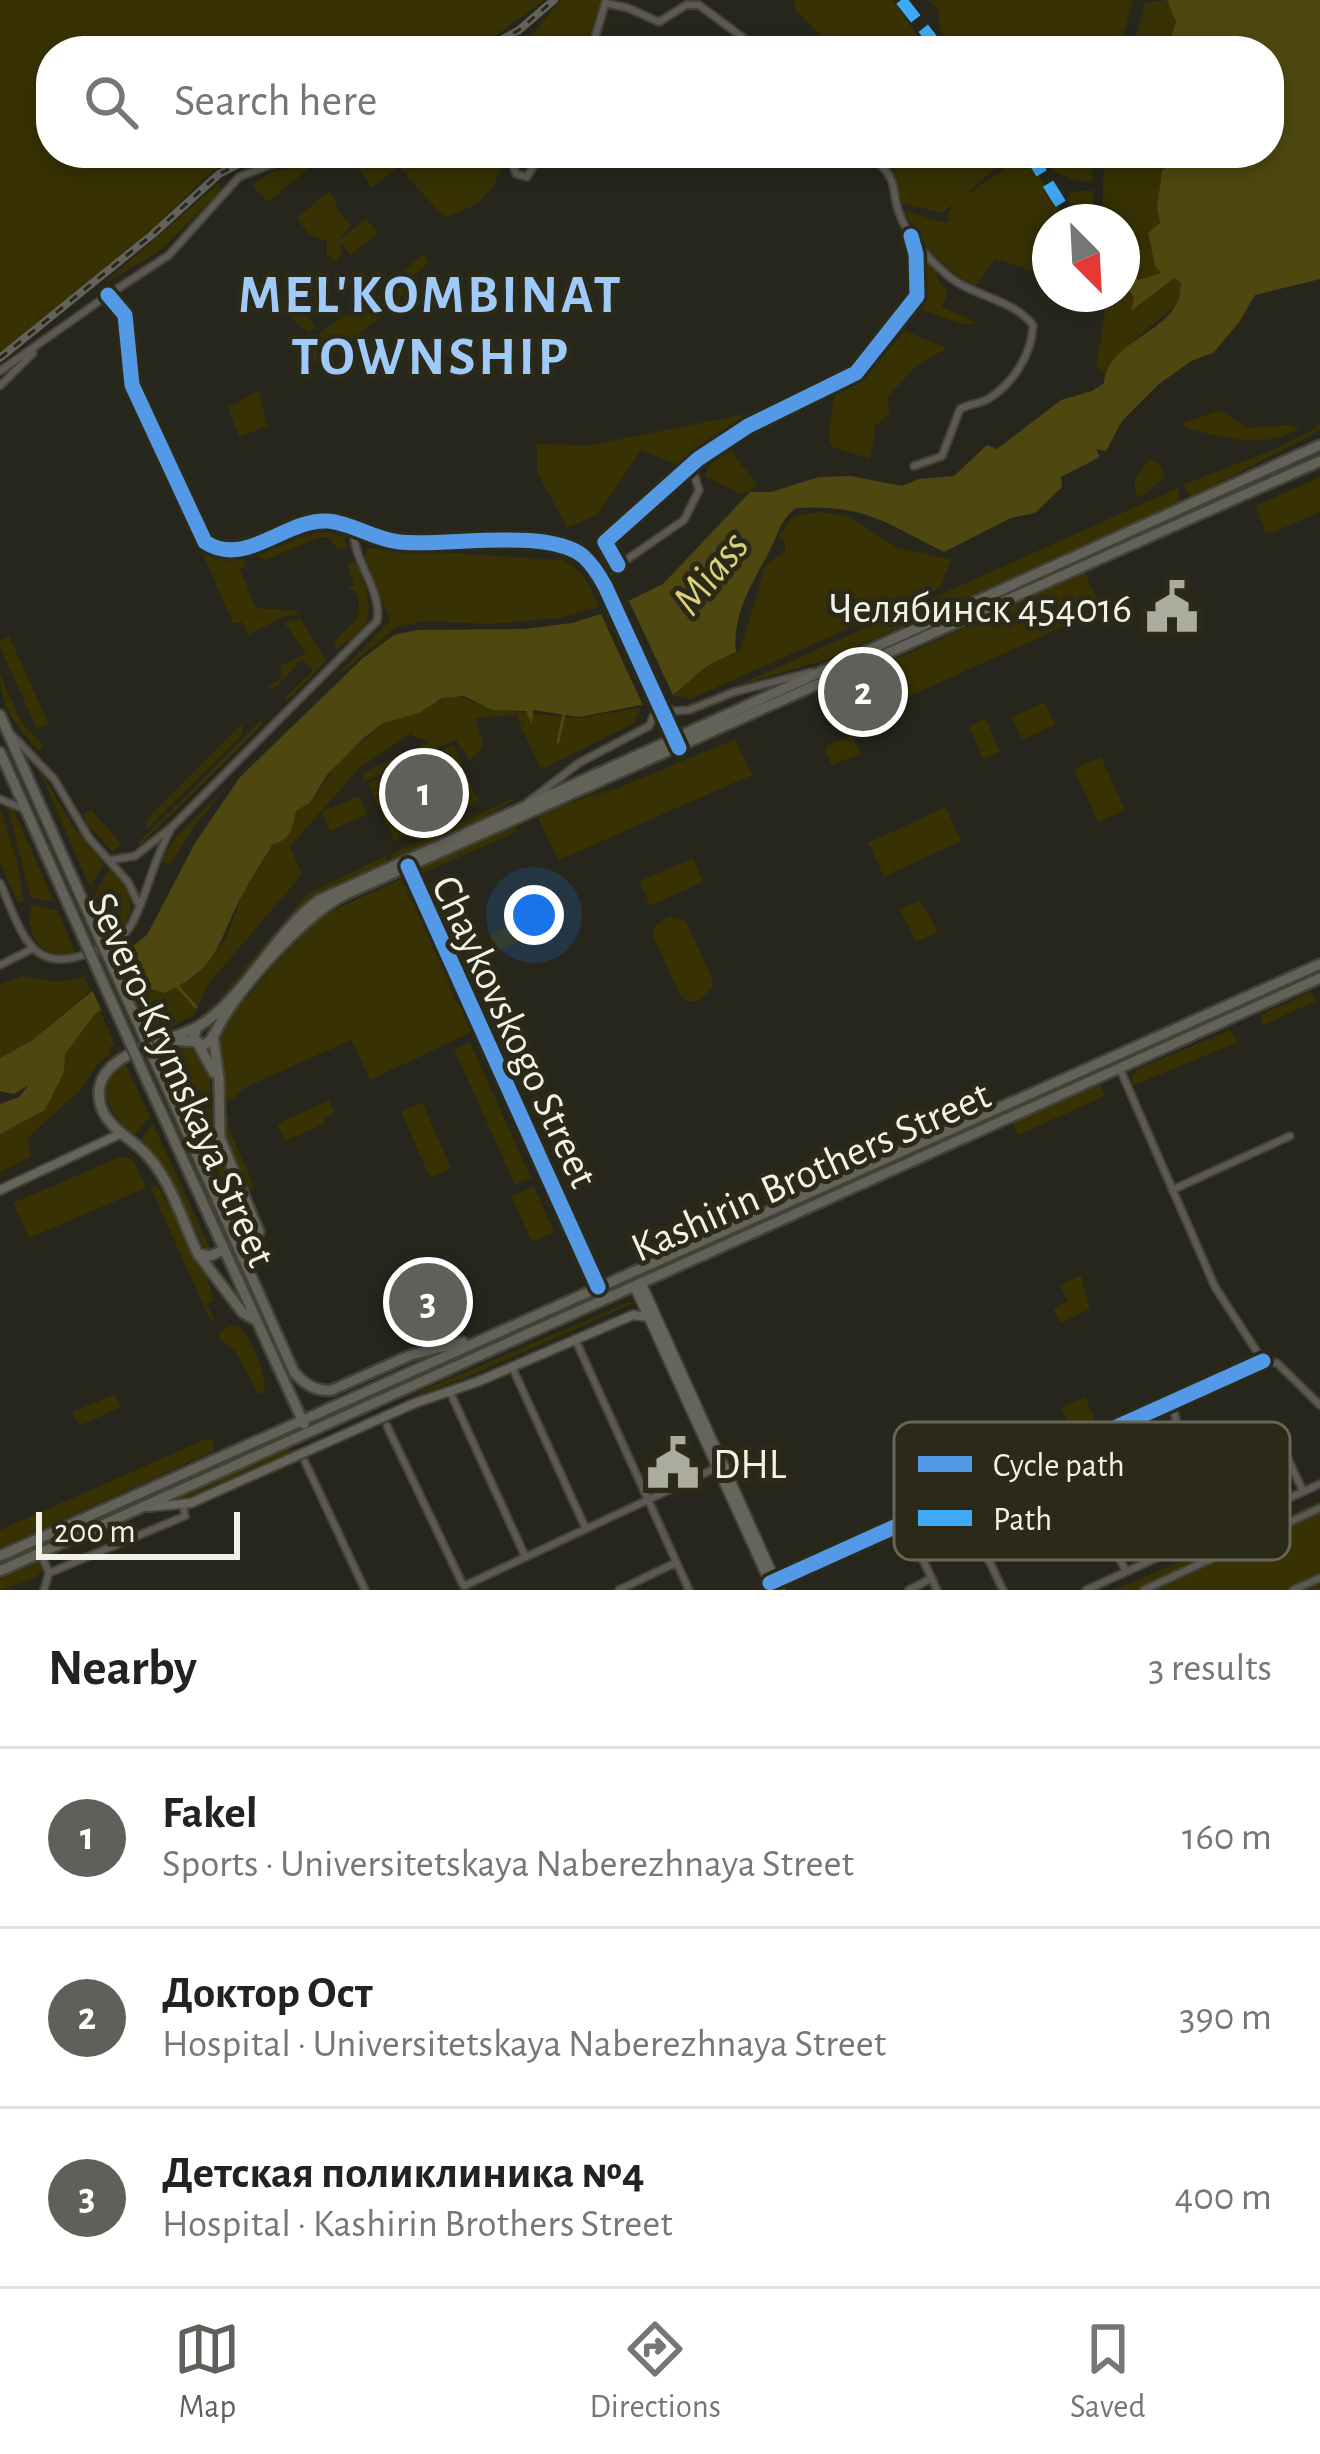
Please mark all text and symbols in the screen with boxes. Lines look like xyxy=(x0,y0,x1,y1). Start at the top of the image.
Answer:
search box xyxy=(36,36,1284,168)
icon: search xyxy=(78,69,144,135)
text: Search here xyxy=(174,79,377,124)
north arrow xyxy=(1032,204,1140,312)
district label: MEL'KOMBINAT TOWNSHIP xyxy=(238,269,624,385)
water label: Miass xyxy=(665,524,757,623)
public building icon: Челябинск 454016 xyxy=(1143,578,1201,636)
place label: Челябинск 454016 xyxy=(829,588,1132,630)
pin: 2 xyxy=(824,647,902,737)
pin: 1 xyxy=(385,748,463,838)
street label: Chaykovskogo Street xyxy=(424,870,605,1194)
your location xyxy=(504,885,564,945)
street label: Severo-Krymskaya Street xyxy=(80,887,283,1273)
street label: Kashirin Brothers Street xyxy=(625,1074,996,1270)
pin: 3 xyxy=(389,1257,467,1347)
legend xyxy=(894,1422,1290,1560)
public building icon: DHL xyxy=(644,1434,702,1492)
place label: DHL xyxy=(713,1444,787,1486)
text: Cycle path xyxy=(993,1450,1125,1483)
text: Path xyxy=(993,1504,1052,1537)
scale bar xyxy=(36,1506,240,1559)
text: 200 m xyxy=(54,1516,136,1549)
text: Nearby xyxy=(48,1643,197,1694)
text: 3 results xyxy=(1148,1649,1272,1688)
text: Fakel xyxy=(162,1791,258,1836)
text: 1 xyxy=(80,1818,94,1857)
text: 160 m xyxy=(1182,1818,1272,1857)
text: Sports · Universitetskaya Naberezhnaya Street xyxy=(162,1845,854,1884)
text: Доктор Ост xyxy=(162,1971,373,2016)
text: 2 xyxy=(78,1998,96,2037)
text: 390 m xyxy=(1179,1998,1272,2037)
text: Hospital · Universitetskaya Naberezhnaya Street xyxy=(162,2025,886,2064)
text: Детская поликлиника №4 xyxy=(162,2151,645,2196)
text: 3 xyxy=(79,2178,95,2217)
text: 400 m xyxy=(1174,2178,1272,2217)
text: Hospital · Kashirin Brothers Street xyxy=(162,2205,673,2244)
tab: Map xyxy=(174,2316,240,2428)
tab: Directions xyxy=(589,2316,721,2428)
tab: Saved xyxy=(1070,2316,1145,2428)

